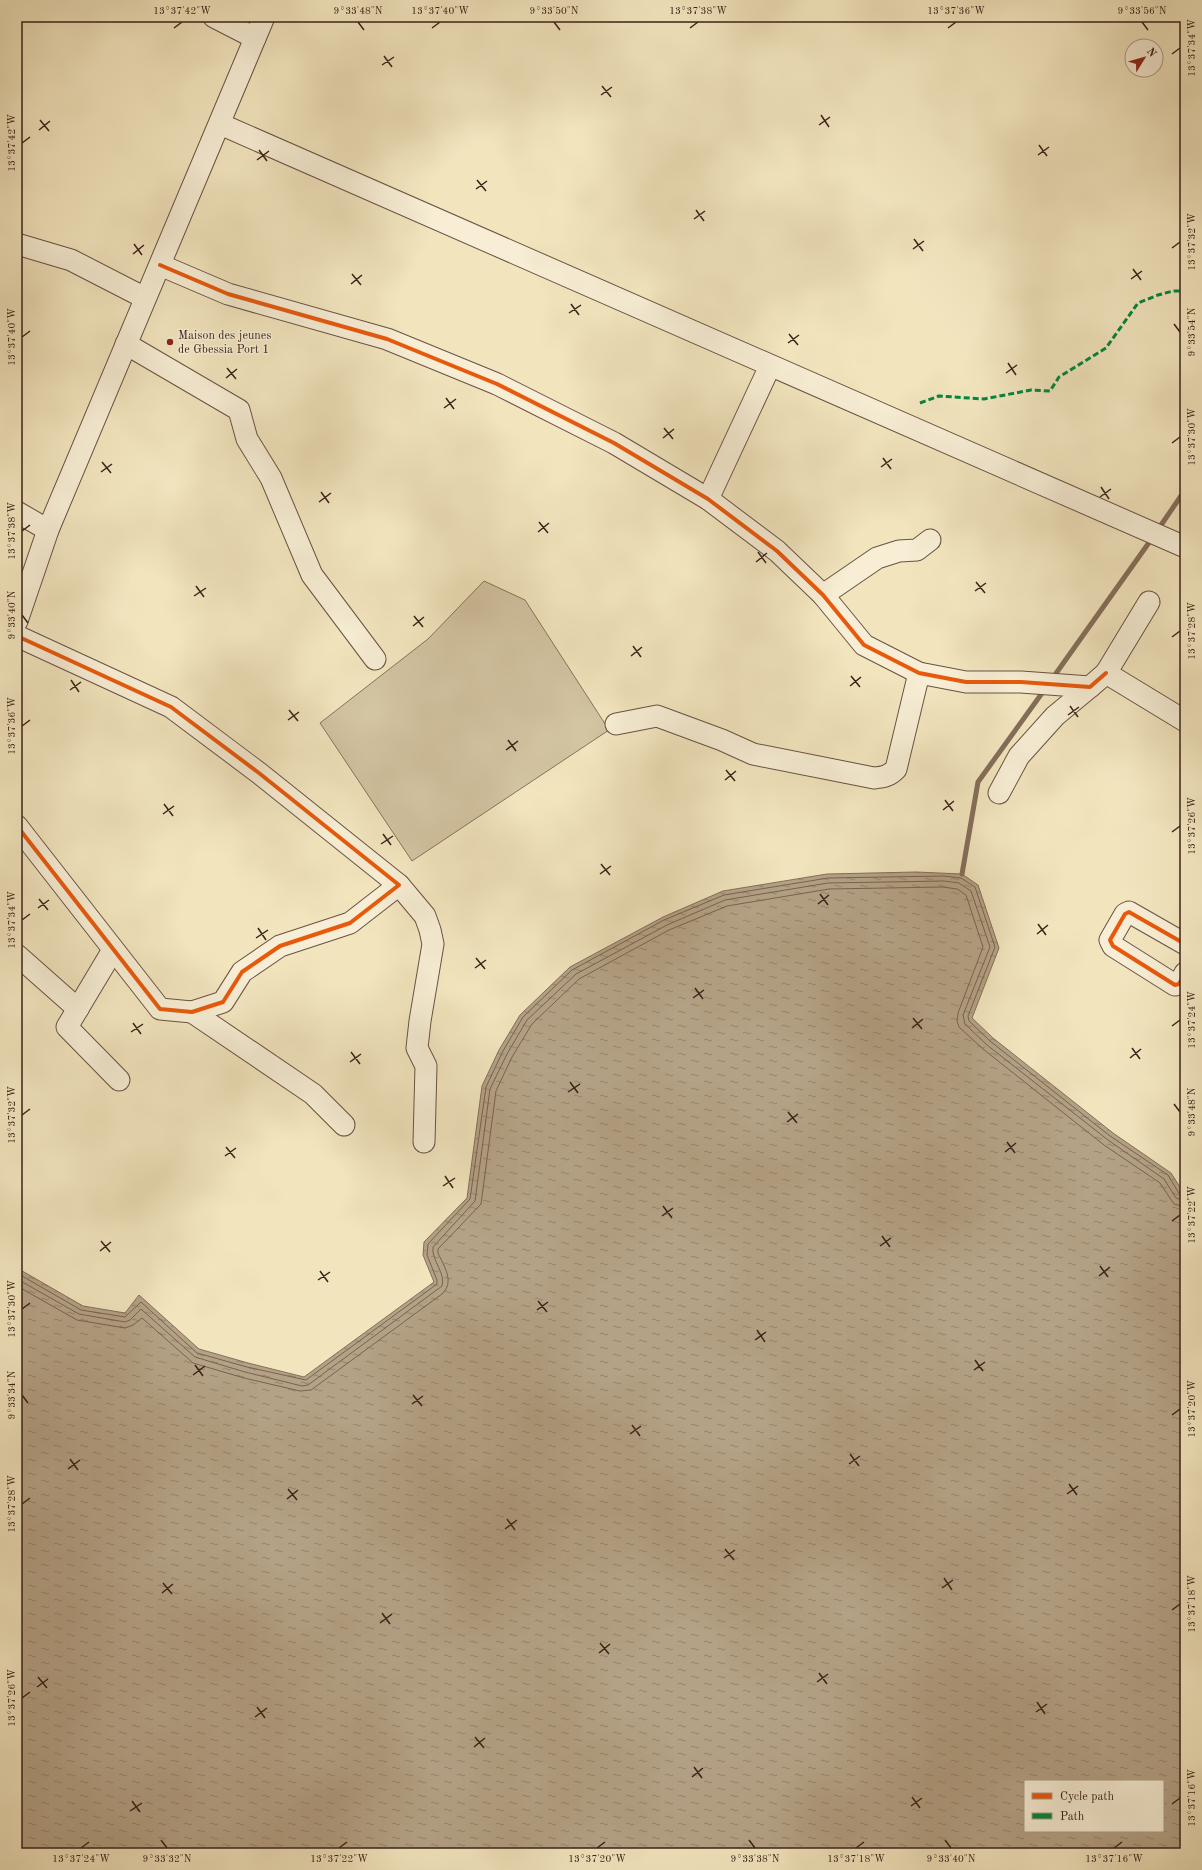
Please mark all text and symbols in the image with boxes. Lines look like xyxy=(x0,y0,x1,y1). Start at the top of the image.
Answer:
text: 13°37'42"W xyxy=(153,6,211,16)
text: 9°33'48"N xyxy=(334,6,383,16)
text: 13°37'40"W xyxy=(411,6,469,16)
text: 9°33'50"N xyxy=(530,6,579,16)
text: 13°37'38"W xyxy=(669,6,727,16)
text: 13°37'36"W xyxy=(927,6,985,16)
text: 9°33'56"N xyxy=(1118,6,1167,16)
text: 13°37'34"W xyxy=(1187,19,1197,77)
north arrow xyxy=(1124,38,1164,78)
text: N xyxy=(1144,46,1158,60)
text: 13°37'42"W xyxy=(7,114,17,172)
text: 13°37'32"W xyxy=(1187,213,1197,271)
text: 9°33'54"N xyxy=(1187,307,1197,356)
text: 13°37'40"W xyxy=(7,308,17,366)
place label: Maison des jeunes de Gbessia Port 1 xyxy=(178,330,272,356)
marker: Maison des jeunes de Gbessia Port 1 xyxy=(165,337,175,347)
text: 13°37'30"W xyxy=(1187,408,1197,466)
text: 13°37'38"W xyxy=(7,502,17,560)
text: 9°33'40"N xyxy=(7,590,17,639)
text: 13°37'28"W xyxy=(1187,602,1197,660)
text: 13°37'36"W xyxy=(7,697,17,755)
text: 13°37'26"W xyxy=(1187,797,1197,855)
text: 13°37'34"W xyxy=(7,891,17,949)
text: 13°37'24"W xyxy=(1187,991,1197,1049)
text: 13°37'32"W xyxy=(7,1086,17,1144)
text: 9°33'48"N xyxy=(1187,1087,1197,1136)
text: 13°37'22"W xyxy=(1187,1186,1197,1244)
text: 13°37'30"W xyxy=(7,1280,17,1338)
text: 9°33'34"N xyxy=(7,1370,17,1419)
text: 13°37'20"W xyxy=(1187,1380,1197,1438)
text: 13°37'28"W xyxy=(7,1475,17,1533)
text: 13°37'18"W xyxy=(1187,1575,1197,1633)
text: 13°37'26"W xyxy=(7,1669,17,1727)
text: 13°37'16"W xyxy=(1187,1769,1197,1827)
legend xyxy=(1024,1780,1164,1832)
text: Cycle path xyxy=(1060,1791,1115,1803)
text: Path xyxy=(1060,1811,1085,1823)
text: 13°37'24"W xyxy=(52,1854,110,1864)
text: 9°33'32"N xyxy=(143,1854,192,1864)
text: 13°37'22"W xyxy=(310,1854,368,1864)
text: 13°37'20"W xyxy=(568,1854,626,1864)
text: 9°33'38"N xyxy=(731,1854,780,1864)
text: 13°37'18"W xyxy=(827,1854,885,1864)
text: 9°33'40"N xyxy=(927,1854,976,1864)
text: 13°37'16"W xyxy=(1085,1854,1143,1864)

